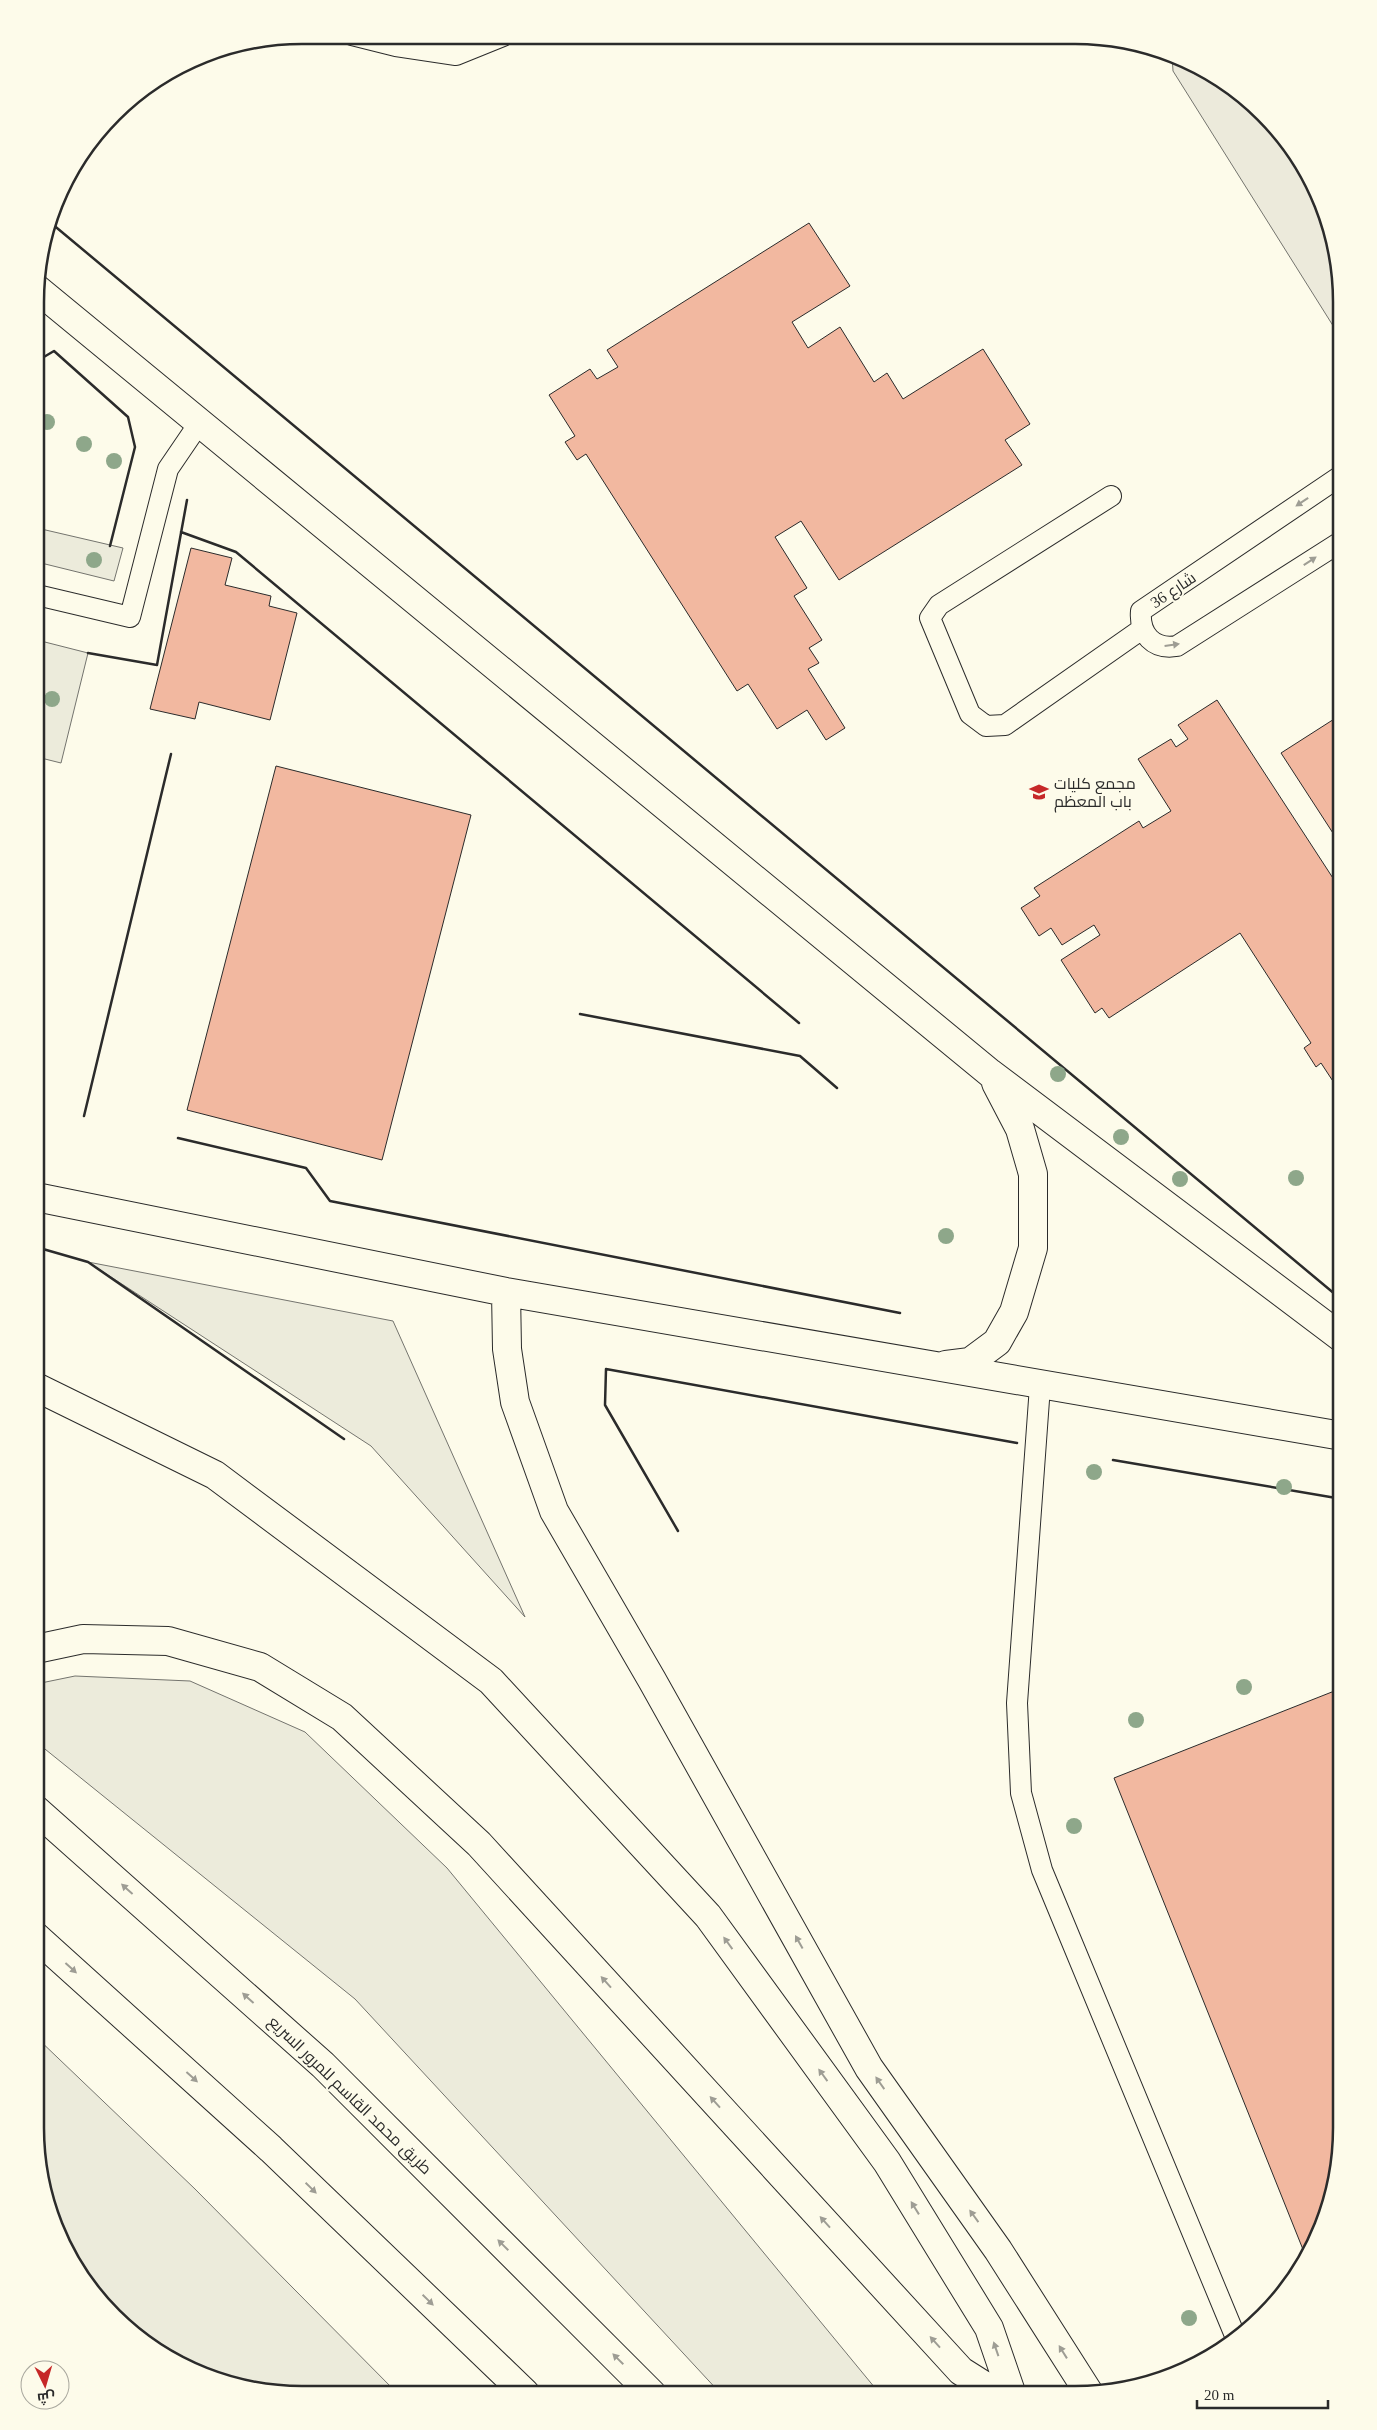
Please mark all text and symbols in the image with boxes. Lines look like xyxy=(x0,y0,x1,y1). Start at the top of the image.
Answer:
one-way arrow xyxy=(1295,497,1308,507)
one-way arrow xyxy=(1304,557,1317,566)
street label: شارع 36 xyxy=(1147,569,1201,614)
one-way arrow xyxy=(1165,641,1181,649)
place label: مجمع كليات باب المعظم xyxy=(1054,775,1136,813)
school or university icon: مجمع كليات باب المعظم xyxy=(1028,781,1050,803)
one-way arrow xyxy=(121,1883,133,1895)
one-way arrow xyxy=(723,1936,733,1950)
one-way arrow xyxy=(794,1936,803,1949)
one-way arrow xyxy=(65,1962,77,1974)
one-way arrow xyxy=(600,1976,611,1989)
one-way arrow xyxy=(242,1992,254,2004)
street label: طريق محمد القاسم للمرور السريع xyxy=(263,2013,435,2180)
one-way arrow xyxy=(818,2068,828,2081)
one-way arrow xyxy=(185,2071,197,2083)
one-way arrow xyxy=(875,2076,885,2090)
one-way arrow xyxy=(709,2096,721,2108)
one-way arrow xyxy=(305,2181,317,2193)
one-way arrow xyxy=(911,2202,920,2215)
one-way arrow xyxy=(968,2210,979,2223)
one-way arrow xyxy=(819,2216,831,2228)
one-way arrow xyxy=(497,2239,509,2251)
one-way arrow xyxy=(422,2294,434,2306)
one-way arrow xyxy=(929,2336,941,2348)
one-way arrow xyxy=(992,2341,999,2356)
one-way arrow xyxy=(1058,2345,1067,2358)
one-way arrow xyxy=(612,2354,624,2366)
north arrow xyxy=(20,2360,70,2410)
scale bar xyxy=(1197,2378,1328,2410)
text: 20 m xyxy=(1204,2387,1235,2403)
text: ش xyxy=(36,2388,56,2407)

